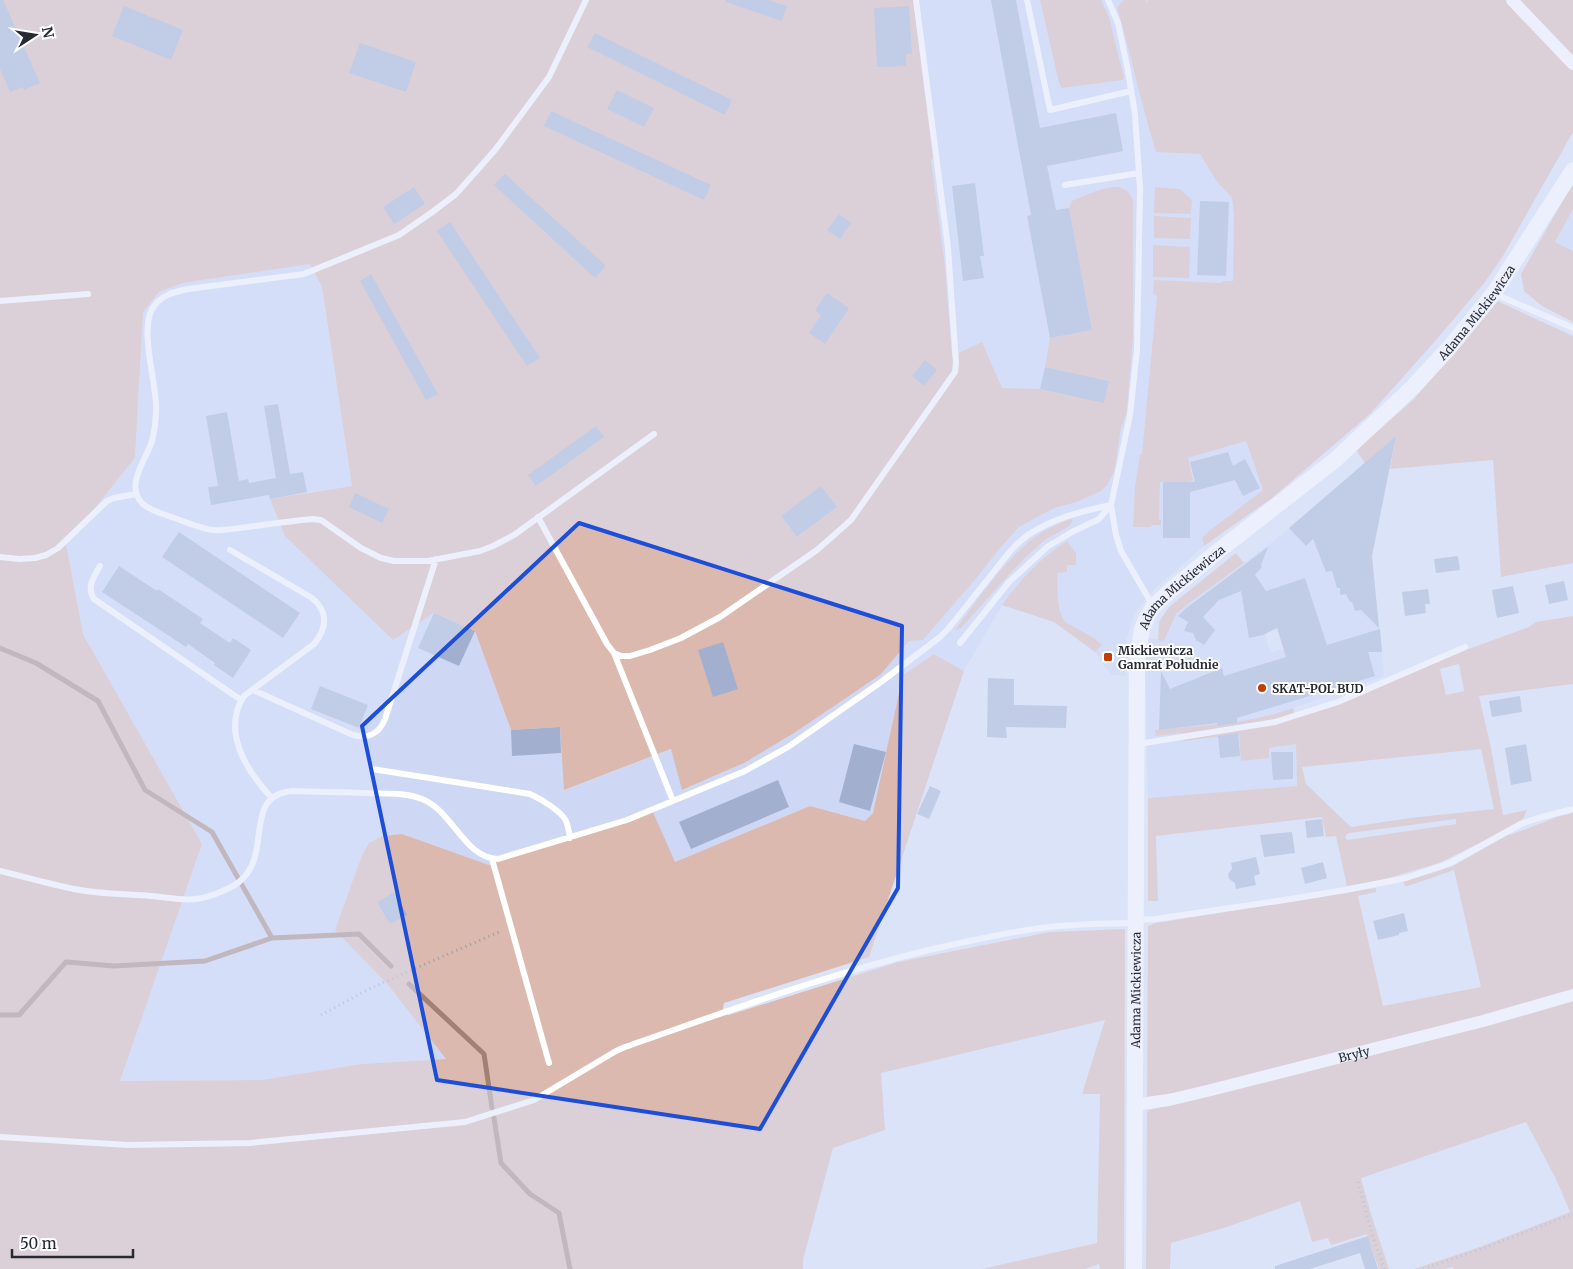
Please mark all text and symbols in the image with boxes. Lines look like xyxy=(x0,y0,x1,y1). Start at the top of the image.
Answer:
north arrow xyxy=(10,10,60,60)
text: N xyxy=(38,25,58,40)
street label: Adama Mickiewicza xyxy=(1434,261,1518,364)
street label: Adama Mickiewicza xyxy=(1135,541,1228,632)
place label: Mickiewicza Gamrat Południe xyxy=(1118,643,1219,672)
marker: Mickiewicza Gamrat Południe xyxy=(1102,651,1114,663)
place label: SKAT-POL BUD xyxy=(1272,681,1363,696)
marker: SKAT-POL BUD xyxy=(1256,682,1268,694)
street label: Adama Mickiewicza xyxy=(1128,931,1143,1049)
street label: Bryły xyxy=(1337,1043,1371,1065)
scale bar xyxy=(12,1226,134,1258)
text: 50 m xyxy=(20,1234,57,1253)

